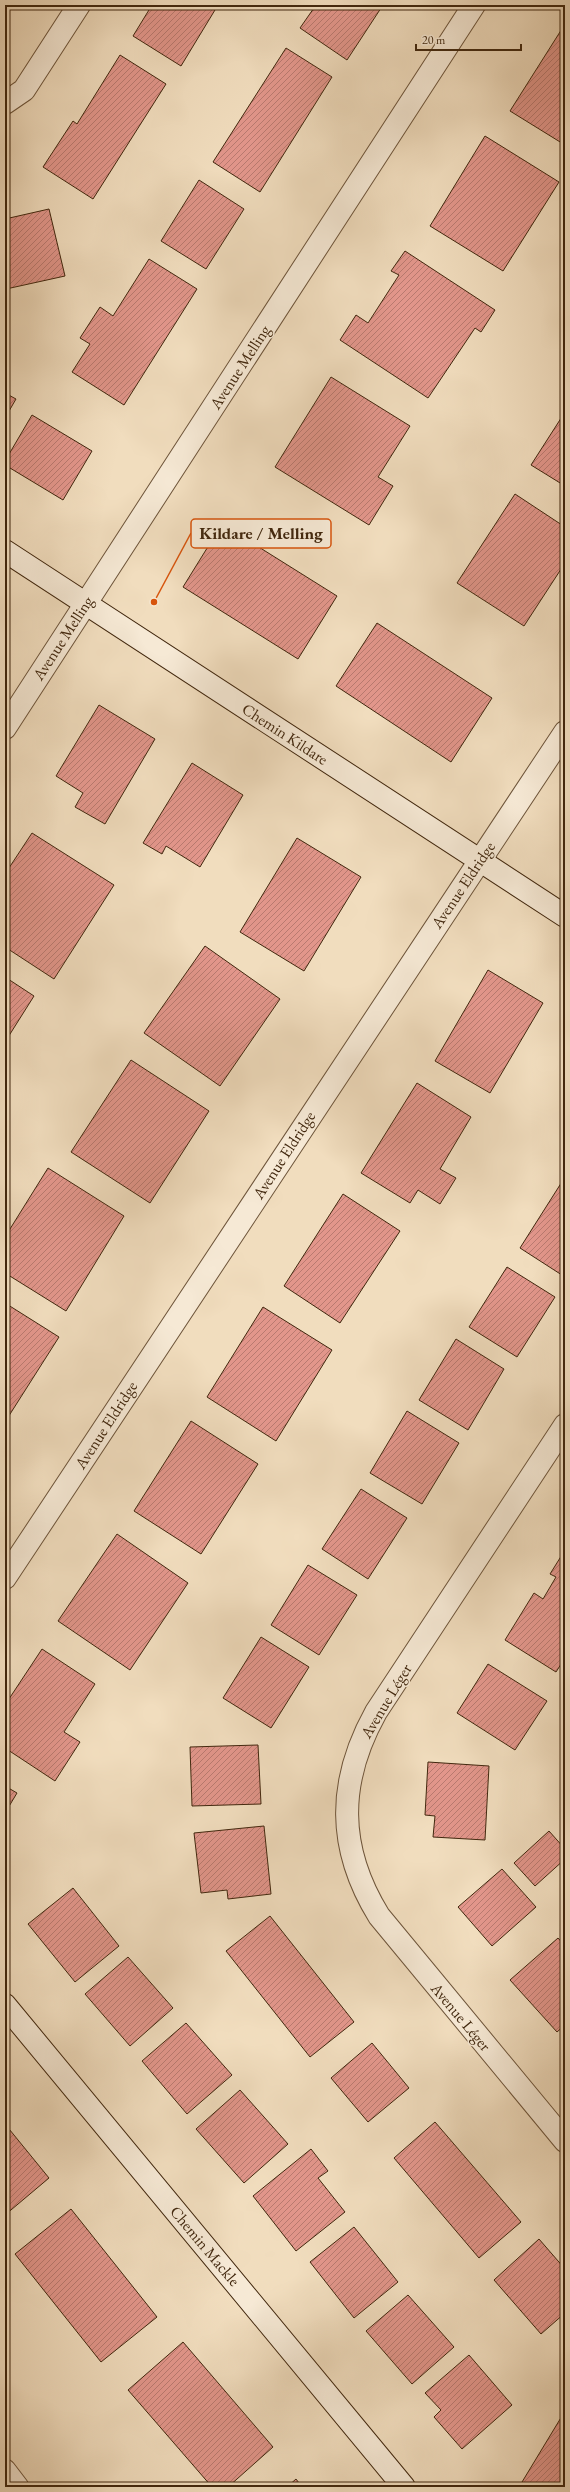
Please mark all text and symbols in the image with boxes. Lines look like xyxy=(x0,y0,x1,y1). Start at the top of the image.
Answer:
scale bar xyxy=(416,26,521,52)
text: 20 m xyxy=(422,32,446,48)
street label: Avenue Melling xyxy=(204,320,276,414)
callout: Kildare / Melling xyxy=(191,519,331,548)
text: Kildare / Melling xyxy=(199,522,323,544)
street label: Avenue Melling xyxy=(27,591,99,685)
street label: Chemin Kildare xyxy=(238,698,332,770)
street label: Avenue Eldridge xyxy=(426,837,500,933)
street label: Avenue Eldridge xyxy=(247,1107,320,1204)
street label: Avenue Eldridge xyxy=(69,1377,142,1474)
street label: Avenue Léger xyxy=(355,1659,417,1743)
street label: Avenue Léger xyxy=(426,1978,496,2056)
street label: Chemin Mackle xyxy=(165,2202,245,2290)

